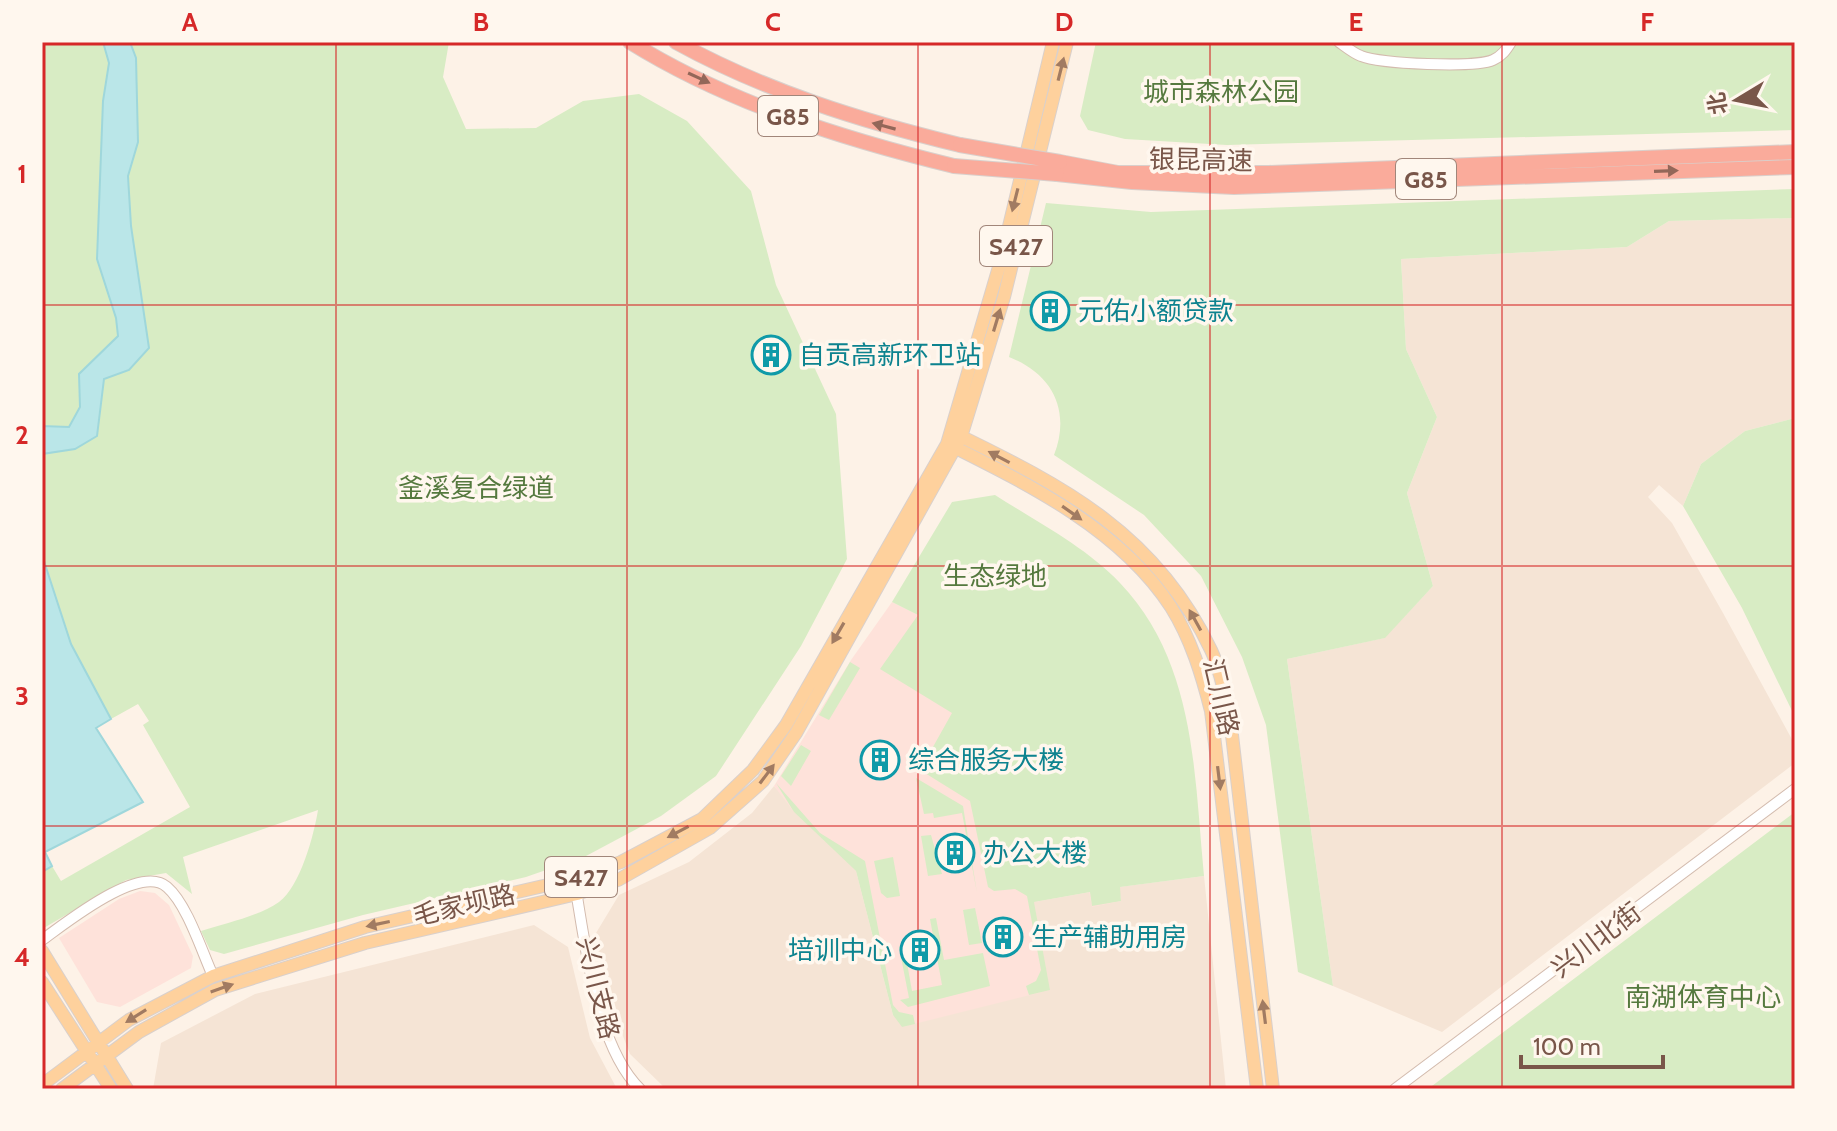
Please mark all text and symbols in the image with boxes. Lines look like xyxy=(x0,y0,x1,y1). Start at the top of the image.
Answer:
text: A xyxy=(182,6,199,38)
text: B xyxy=(473,6,489,38)
text: C xyxy=(765,6,781,38)
text: D xyxy=(1055,6,1073,38)
text: E xyxy=(1349,6,1363,38)
text: F xyxy=(1640,6,1654,38)
one-way arrow xyxy=(1055,56,1067,81)
north arrow xyxy=(1697,60,1777,140)
one-way arrow xyxy=(687,71,711,85)
park label: 城市森林公园 xyxy=(1143,76,1299,108)
text: 北 xyxy=(1703,90,1733,117)
road number: G85 xyxy=(758,96,818,136)
one-way arrow xyxy=(871,120,896,132)
street label: 银昆高速 xyxy=(1149,143,1253,177)
text: 1 xyxy=(17,158,27,190)
road number: G85 xyxy=(1396,159,1456,199)
one-way arrow xyxy=(1654,164,1679,177)
one-way arrow xyxy=(1009,187,1021,212)
road number: S427 xyxy=(980,226,1052,266)
building icon: 元佑小额贷款 xyxy=(1029,290,1071,332)
place label: 元佑小额贷款 xyxy=(1078,295,1234,327)
one-way arrow xyxy=(991,308,1003,332)
building icon: 自贡高新环卫站 xyxy=(750,334,792,376)
place label: 自贡高新环卫站 xyxy=(799,339,981,371)
text: 2 xyxy=(15,419,29,451)
one-way arrow xyxy=(988,451,1011,464)
park label: 釜溪复合绿道 xyxy=(398,472,554,504)
one-way arrow xyxy=(1062,505,1083,520)
park label: 生态绿地 xyxy=(943,560,1047,592)
one-way arrow xyxy=(1189,609,1202,632)
one-way arrow xyxy=(831,622,845,644)
street label: 汇川路 xyxy=(1197,655,1245,739)
text: 3 xyxy=(15,680,29,712)
building icon: 综合服务大楼 xyxy=(859,739,901,781)
place label: 综合服务大楼 xyxy=(908,744,1064,776)
one-way arrow xyxy=(759,764,775,784)
one-way arrow xyxy=(1213,765,1226,790)
one-way arrow xyxy=(667,825,689,839)
building icon: 办公大楼 xyxy=(934,832,976,874)
place label: 办公大楼 xyxy=(983,837,1087,869)
road number: S427 xyxy=(545,857,617,897)
street label: 毛家坝路 xyxy=(410,878,518,932)
street label: 兴川北街 xyxy=(1545,896,1647,984)
building icon: 生产辅助用房 xyxy=(982,916,1024,958)
one-way arrow xyxy=(365,918,390,931)
place label: 生产辅助用房 xyxy=(1031,921,1187,953)
building icon: 培训中心 xyxy=(899,929,941,971)
street label: 兴川支路 xyxy=(570,934,626,1042)
place label: 培训中心 xyxy=(788,934,892,966)
text: 4 xyxy=(14,941,30,973)
one-way arrow xyxy=(210,981,234,994)
park label: 南湖体育中心 xyxy=(1625,981,1781,1013)
one-way arrow xyxy=(1257,999,1270,1024)
one-way arrow xyxy=(125,1009,147,1023)
scale bar xyxy=(1521,1019,1663,1069)
text: 100 m xyxy=(1533,1032,1601,1061)

